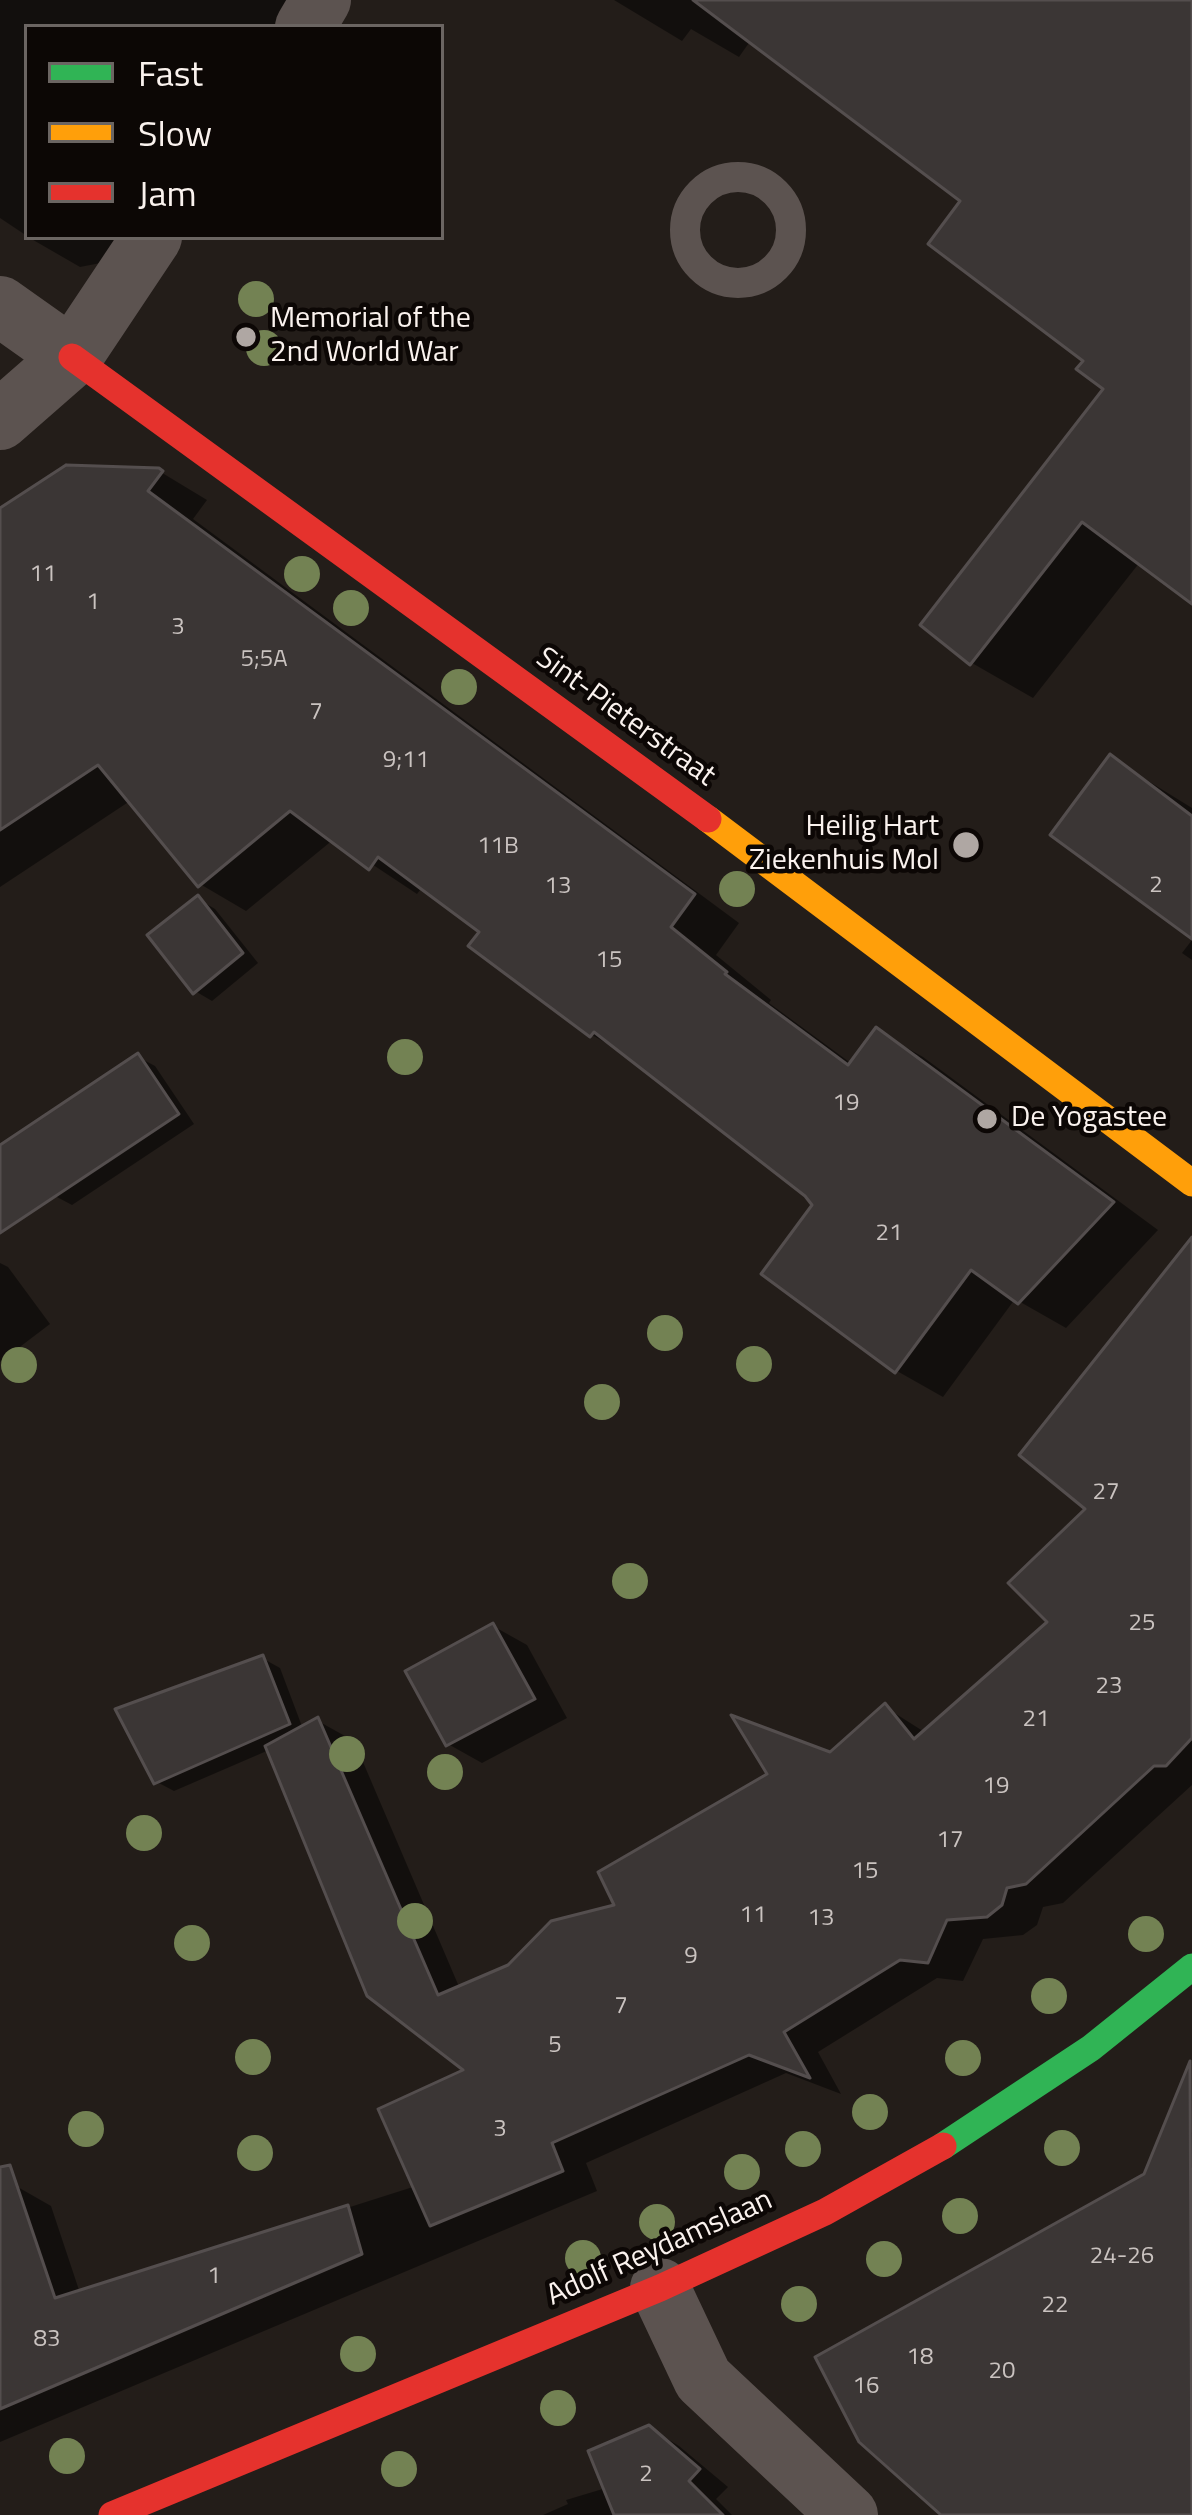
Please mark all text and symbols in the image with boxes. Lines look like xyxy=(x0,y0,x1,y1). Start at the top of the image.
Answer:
legend xyxy=(24,24,444,240)
text: Fast xyxy=(138,45,203,100)
text: Slow xyxy=(138,105,212,160)
text: Jam xyxy=(138,165,197,220)
place label: Memorial of the 2nd World War xyxy=(270,302,471,372)
marker: Memorial of the 2nd World War xyxy=(233,324,259,350)
house number: 11 xyxy=(30,561,56,589)
house number: 1 xyxy=(86,589,100,617)
house number: 3 xyxy=(171,614,185,642)
street label: Sint-Pieterstraat xyxy=(528,641,722,795)
house number: 5;5A xyxy=(240,646,288,674)
house number: 7 xyxy=(309,699,323,727)
house number: 9;11 xyxy=(383,747,429,775)
place label: Heilig Hart Ziekenhuis Mol xyxy=(749,810,939,880)
marker: Heilig Hart Ziekenhuis Mol xyxy=(950,829,982,861)
house number: 11B xyxy=(477,833,519,861)
house number: 2 xyxy=(1149,872,1163,900)
house number: 13 xyxy=(545,873,571,901)
house number: 15 xyxy=(596,947,622,975)
house number: 19 xyxy=(833,1090,859,1118)
place label: De Yogastee xyxy=(1011,1101,1167,1137)
marker: De Yogastee xyxy=(974,1106,1000,1132)
house number: 21 xyxy=(876,1220,902,1248)
house number: 27 xyxy=(1093,1479,1119,1507)
house number: 25 xyxy=(1129,1610,1155,1638)
house number: 23 xyxy=(1096,1673,1122,1701)
house number: 21 xyxy=(1023,1706,1049,1734)
house number: 19 xyxy=(983,1773,1009,1801)
house number: 17 xyxy=(937,1827,963,1855)
house number: 15 xyxy=(852,1858,878,1886)
house number: 11 xyxy=(740,1902,766,1930)
house number: 13 xyxy=(808,1905,834,1933)
house number: 9 xyxy=(684,1943,698,1971)
house number: 7 xyxy=(614,1993,628,2021)
house number: 5 xyxy=(548,2032,562,2060)
house number: 3 xyxy=(493,2116,507,2144)
street label: Adolf Reydamslaan xyxy=(542,2183,778,2315)
house number: 24-26 xyxy=(1090,2243,1154,2271)
house number: 1 xyxy=(207,2263,221,2291)
house number: 22 xyxy=(1042,2292,1068,2320)
house number: 83 xyxy=(34,2326,60,2354)
house number: 18 xyxy=(907,2344,933,2372)
house number: 20 xyxy=(989,2358,1015,2386)
house number: 16 xyxy=(853,2373,879,2401)
house number: 2 xyxy=(639,2461,653,2489)

